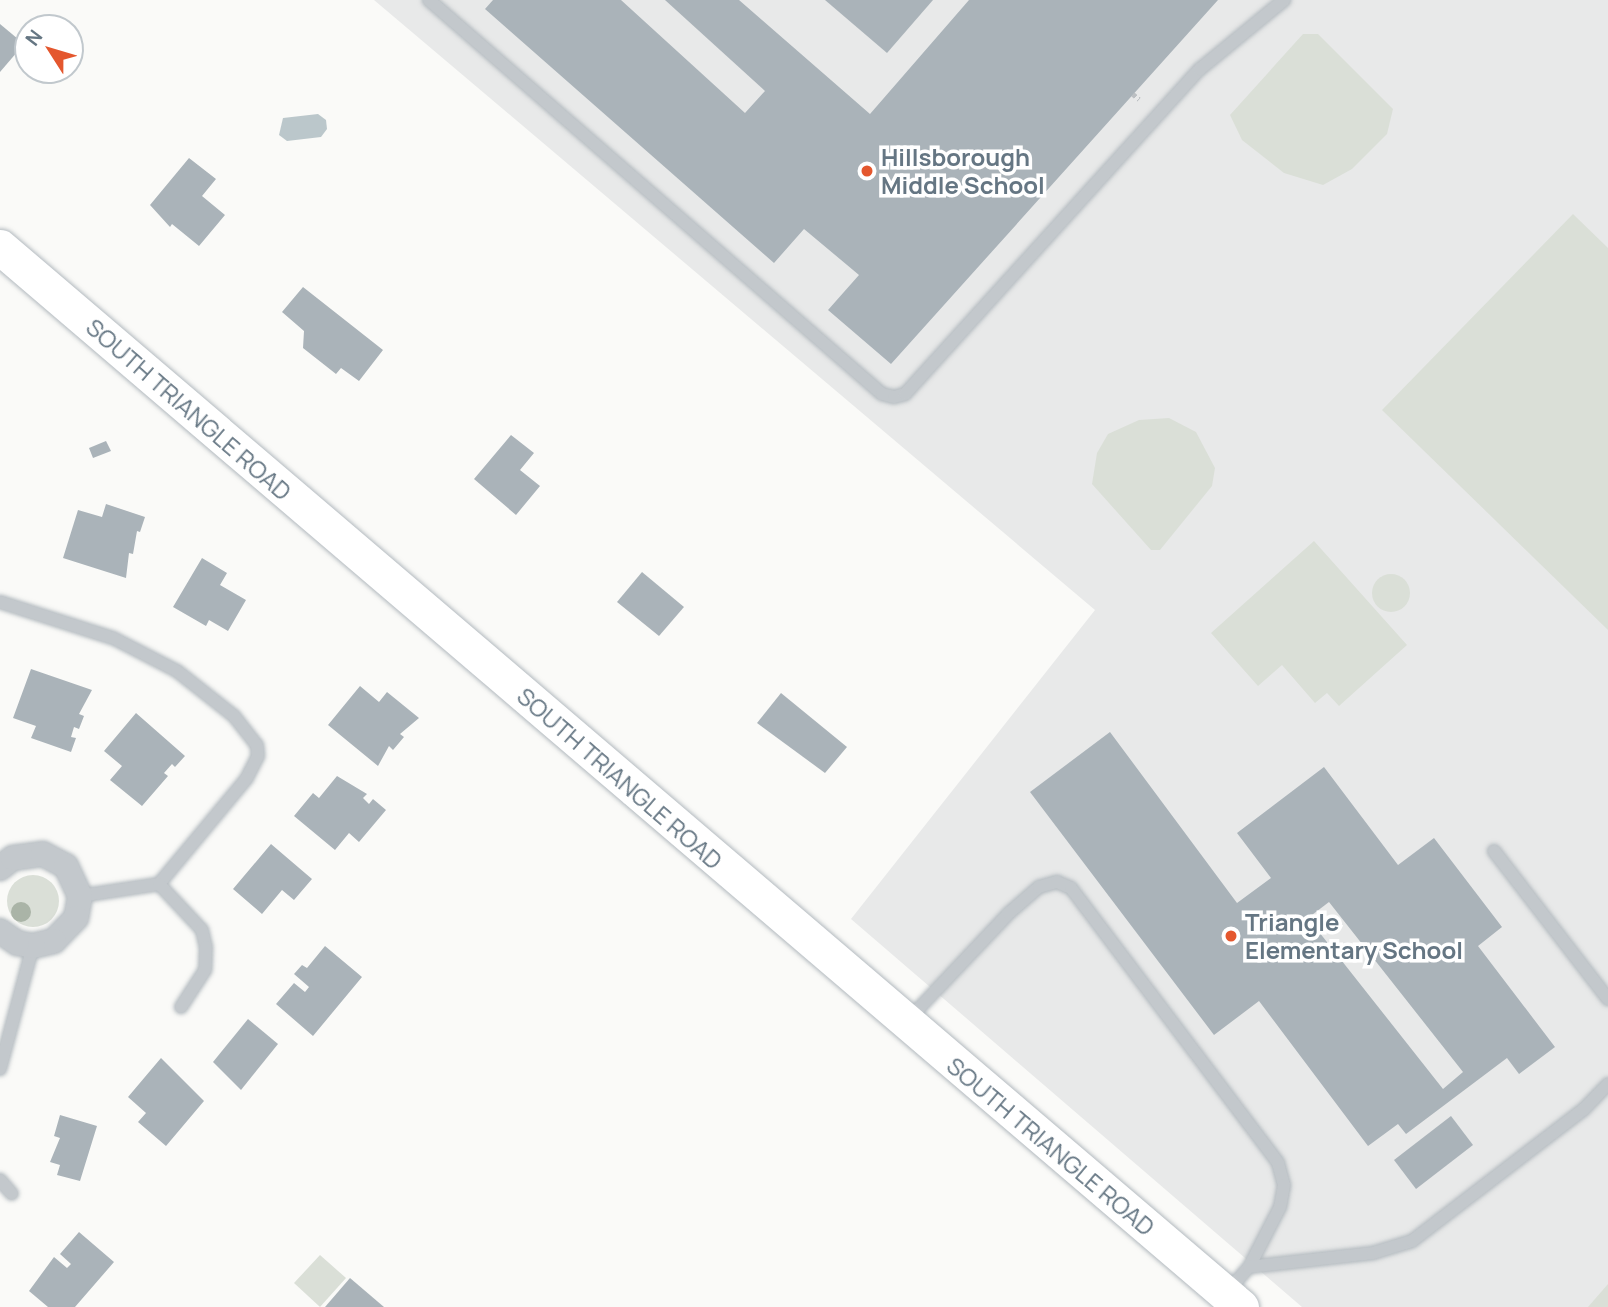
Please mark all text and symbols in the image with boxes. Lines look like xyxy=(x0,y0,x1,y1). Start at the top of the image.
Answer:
north arrow xyxy=(14,14,84,84)
text: N xyxy=(19,24,48,51)
place label: Hillsborough Middle School xyxy=(881,143,1045,199)
marker: Hillsborough Middle School xyxy=(859,163,875,179)
street label: SOUTH TRIANGLE ROAD xyxy=(81,312,297,506)
street label: SOUTH TRIANGLE ROAD xyxy=(512,681,728,875)
place label: Triangle Elementary School xyxy=(1245,908,1463,964)
marker: Triangle Elementary School xyxy=(1223,928,1239,944)
street label: SOUTH TRIANGLE ROAD xyxy=(941,1051,1161,1241)

